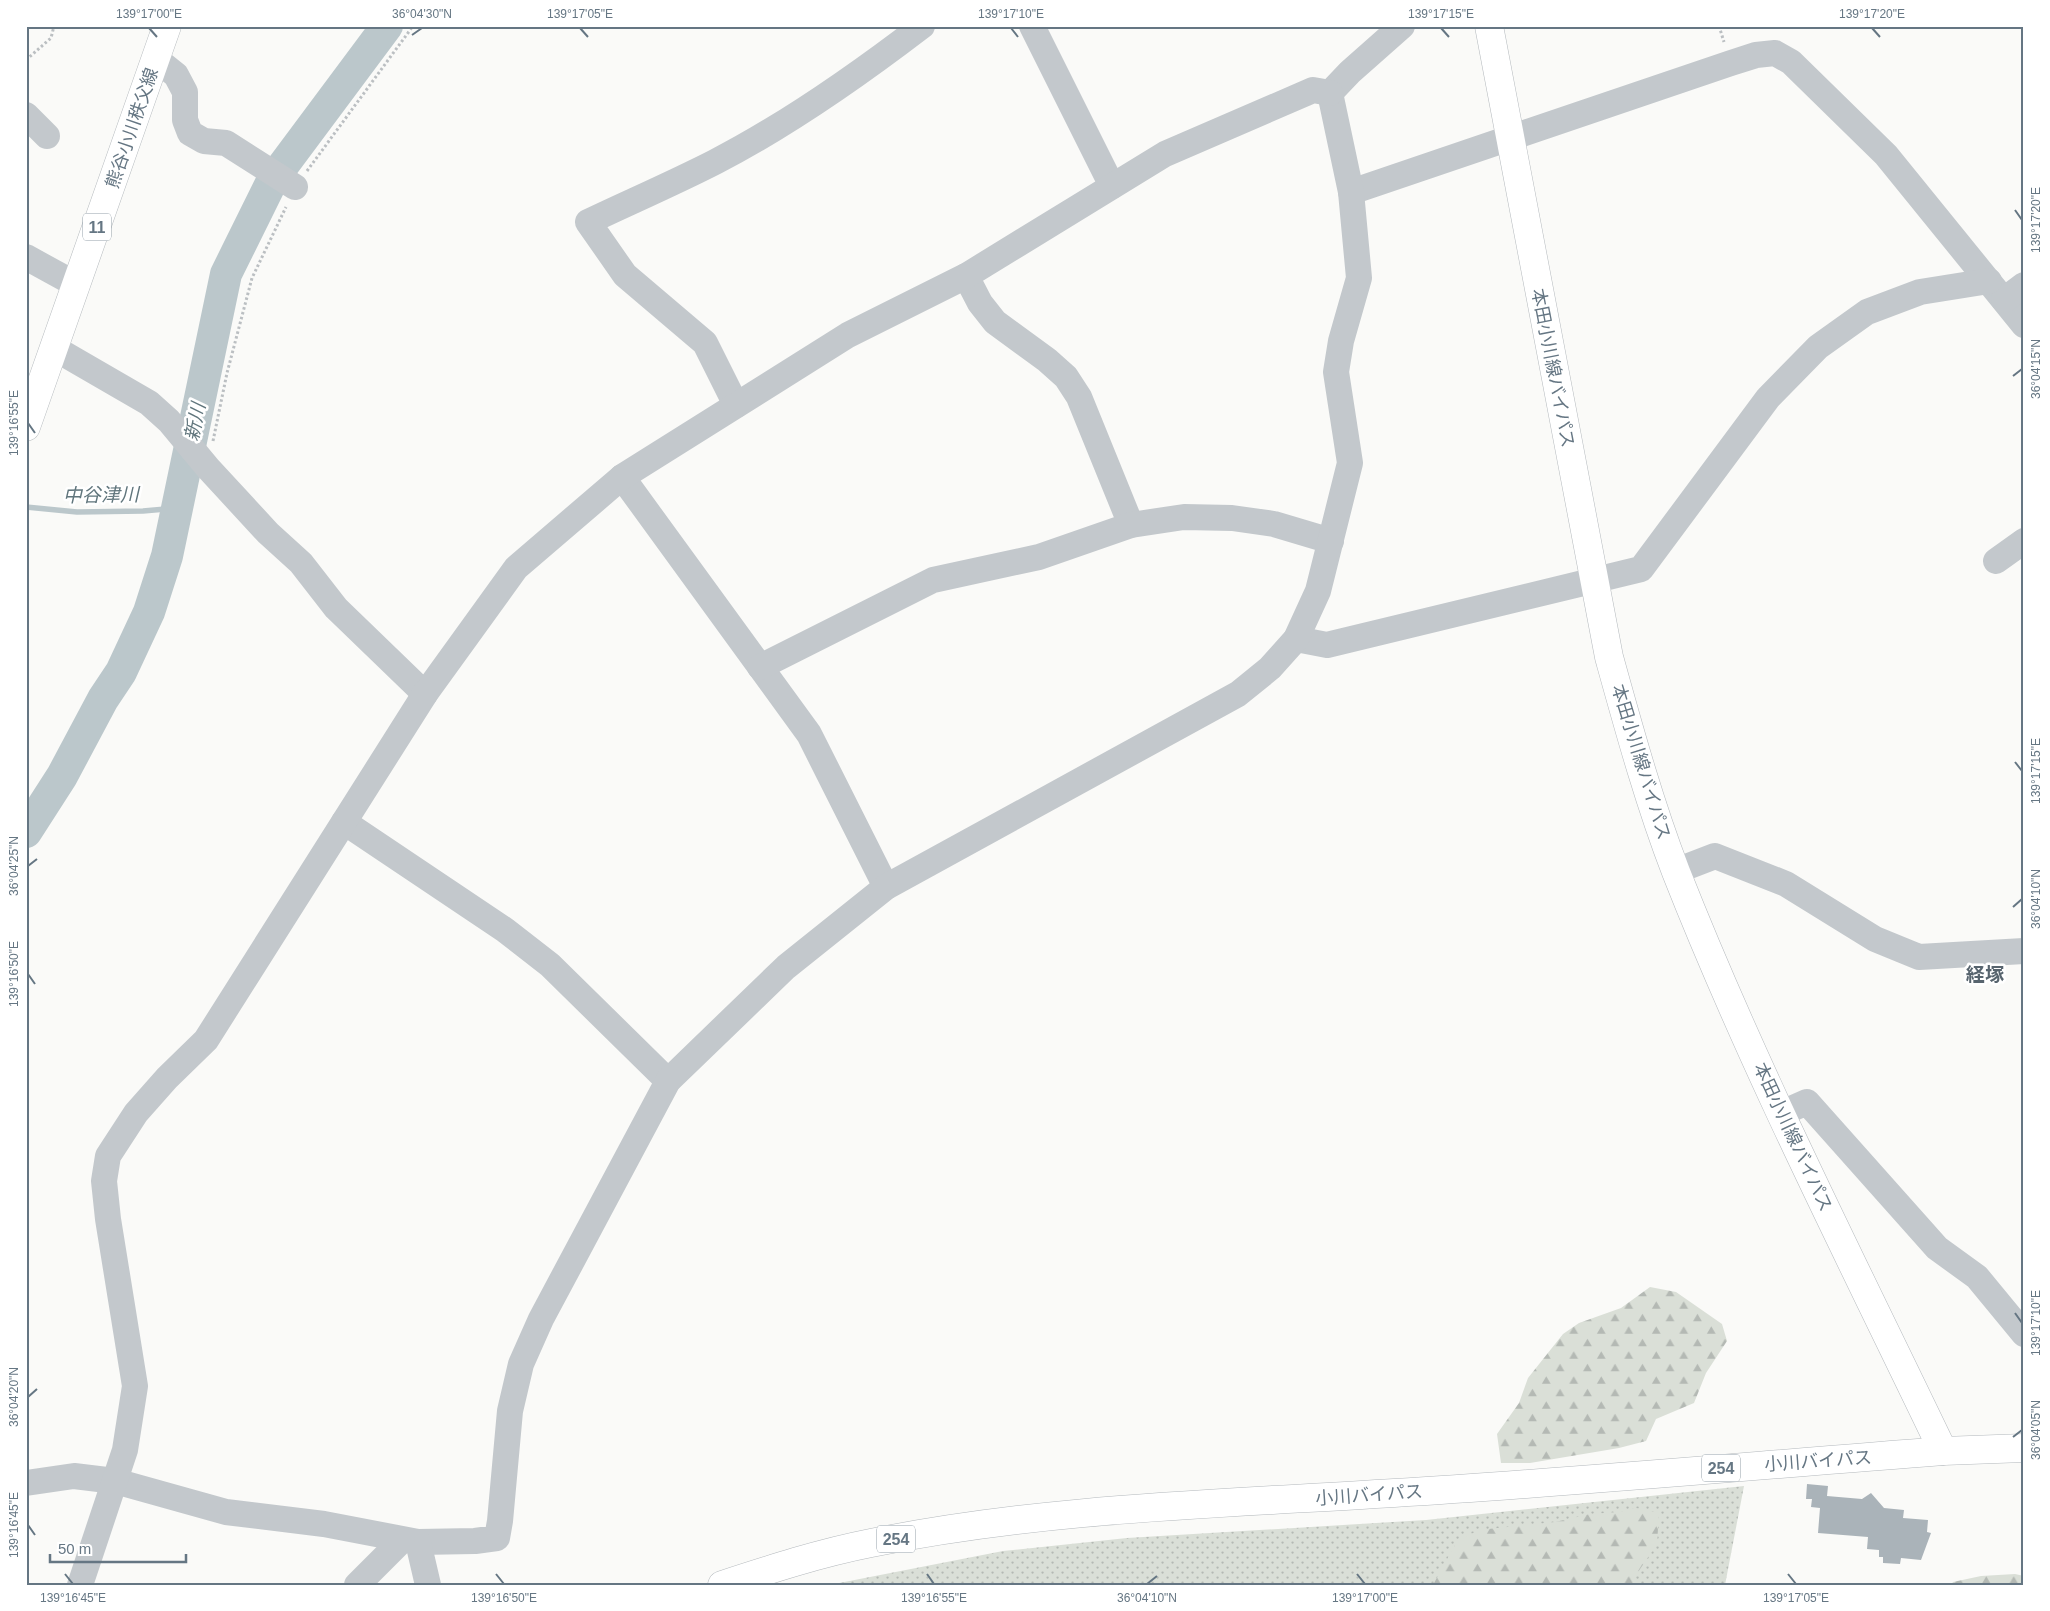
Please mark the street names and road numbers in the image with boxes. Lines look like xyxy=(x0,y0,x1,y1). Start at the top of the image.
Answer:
street label: 熊谷小川秩父線 xyxy=(102,65,162,191)
road number: 11 xyxy=(83,213,111,240)
street label: 本田小川線バイパス xyxy=(1528,287,1578,449)
street label: 本田小川線バイパス xyxy=(1608,682,1674,842)
street label: 本田小川線バイパス xyxy=(1750,1060,1836,1214)
street label: 小川バイパス xyxy=(1764,1447,1872,1475)
road number: 254 xyxy=(1702,1455,1740,1482)
street label: 小川バイパス xyxy=(1315,1481,1423,1509)
road number: 254 xyxy=(877,1526,915,1552)

